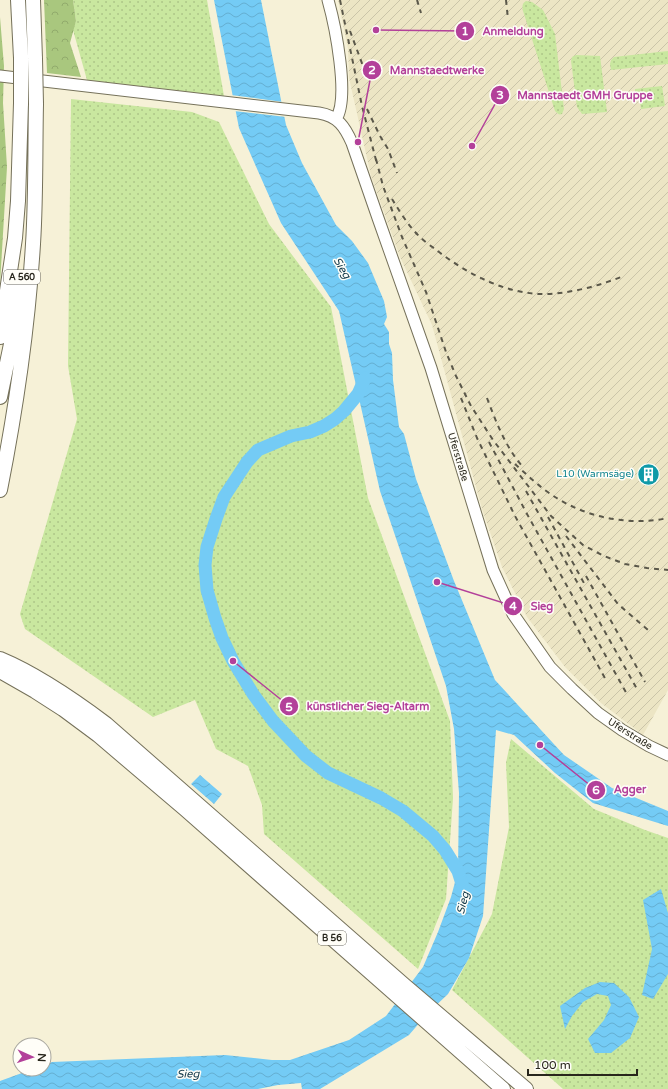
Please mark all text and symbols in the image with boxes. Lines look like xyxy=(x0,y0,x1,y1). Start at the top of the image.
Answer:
callout: Anmeldung xyxy=(455,19,552,42)
text: 1 xyxy=(461,24,469,38)
text: Anmeldung xyxy=(482,25,544,39)
callout: Mannstaedtwerke xyxy=(362,58,493,81)
text: 2 xyxy=(368,63,376,77)
text: Mannstaedtwerke xyxy=(390,64,485,77)
callout: Mannstaedt GMH Gruppe xyxy=(490,84,661,107)
text: 3 xyxy=(496,88,504,102)
text: Mannstaedt GMH Gruppe xyxy=(517,89,654,103)
water label: Sieg xyxy=(331,255,354,282)
road number: A 560 xyxy=(4,270,40,284)
street label: Uferstraße xyxy=(445,431,471,483)
building icon: L10 (Warmsäge) xyxy=(636,461,662,487)
place label: L10 (Warmsäge) xyxy=(556,468,634,480)
callout: Sieg xyxy=(503,595,561,618)
text: 4 xyxy=(509,599,517,613)
text: Sieg xyxy=(531,600,553,614)
callout: künstlicher Sieg-Altarm xyxy=(279,695,437,718)
text: 5 xyxy=(285,700,293,714)
text: künstlicher Sieg-Altarm xyxy=(307,700,429,714)
street label: Uferstraße xyxy=(605,716,655,753)
callout: Agger xyxy=(586,778,654,801)
text: 6 xyxy=(592,783,600,797)
text: Agger xyxy=(614,783,647,797)
water label: Sieg xyxy=(454,890,472,915)
road number: B 56 xyxy=(318,931,346,945)
north arrow xyxy=(12,1037,52,1077)
scale bar xyxy=(528,1051,637,1077)
text: N xyxy=(35,1053,48,1062)
text: 100 m xyxy=(534,1058,571,1072)
water label: Sieg xyxy=(177,1067,200,1081)

